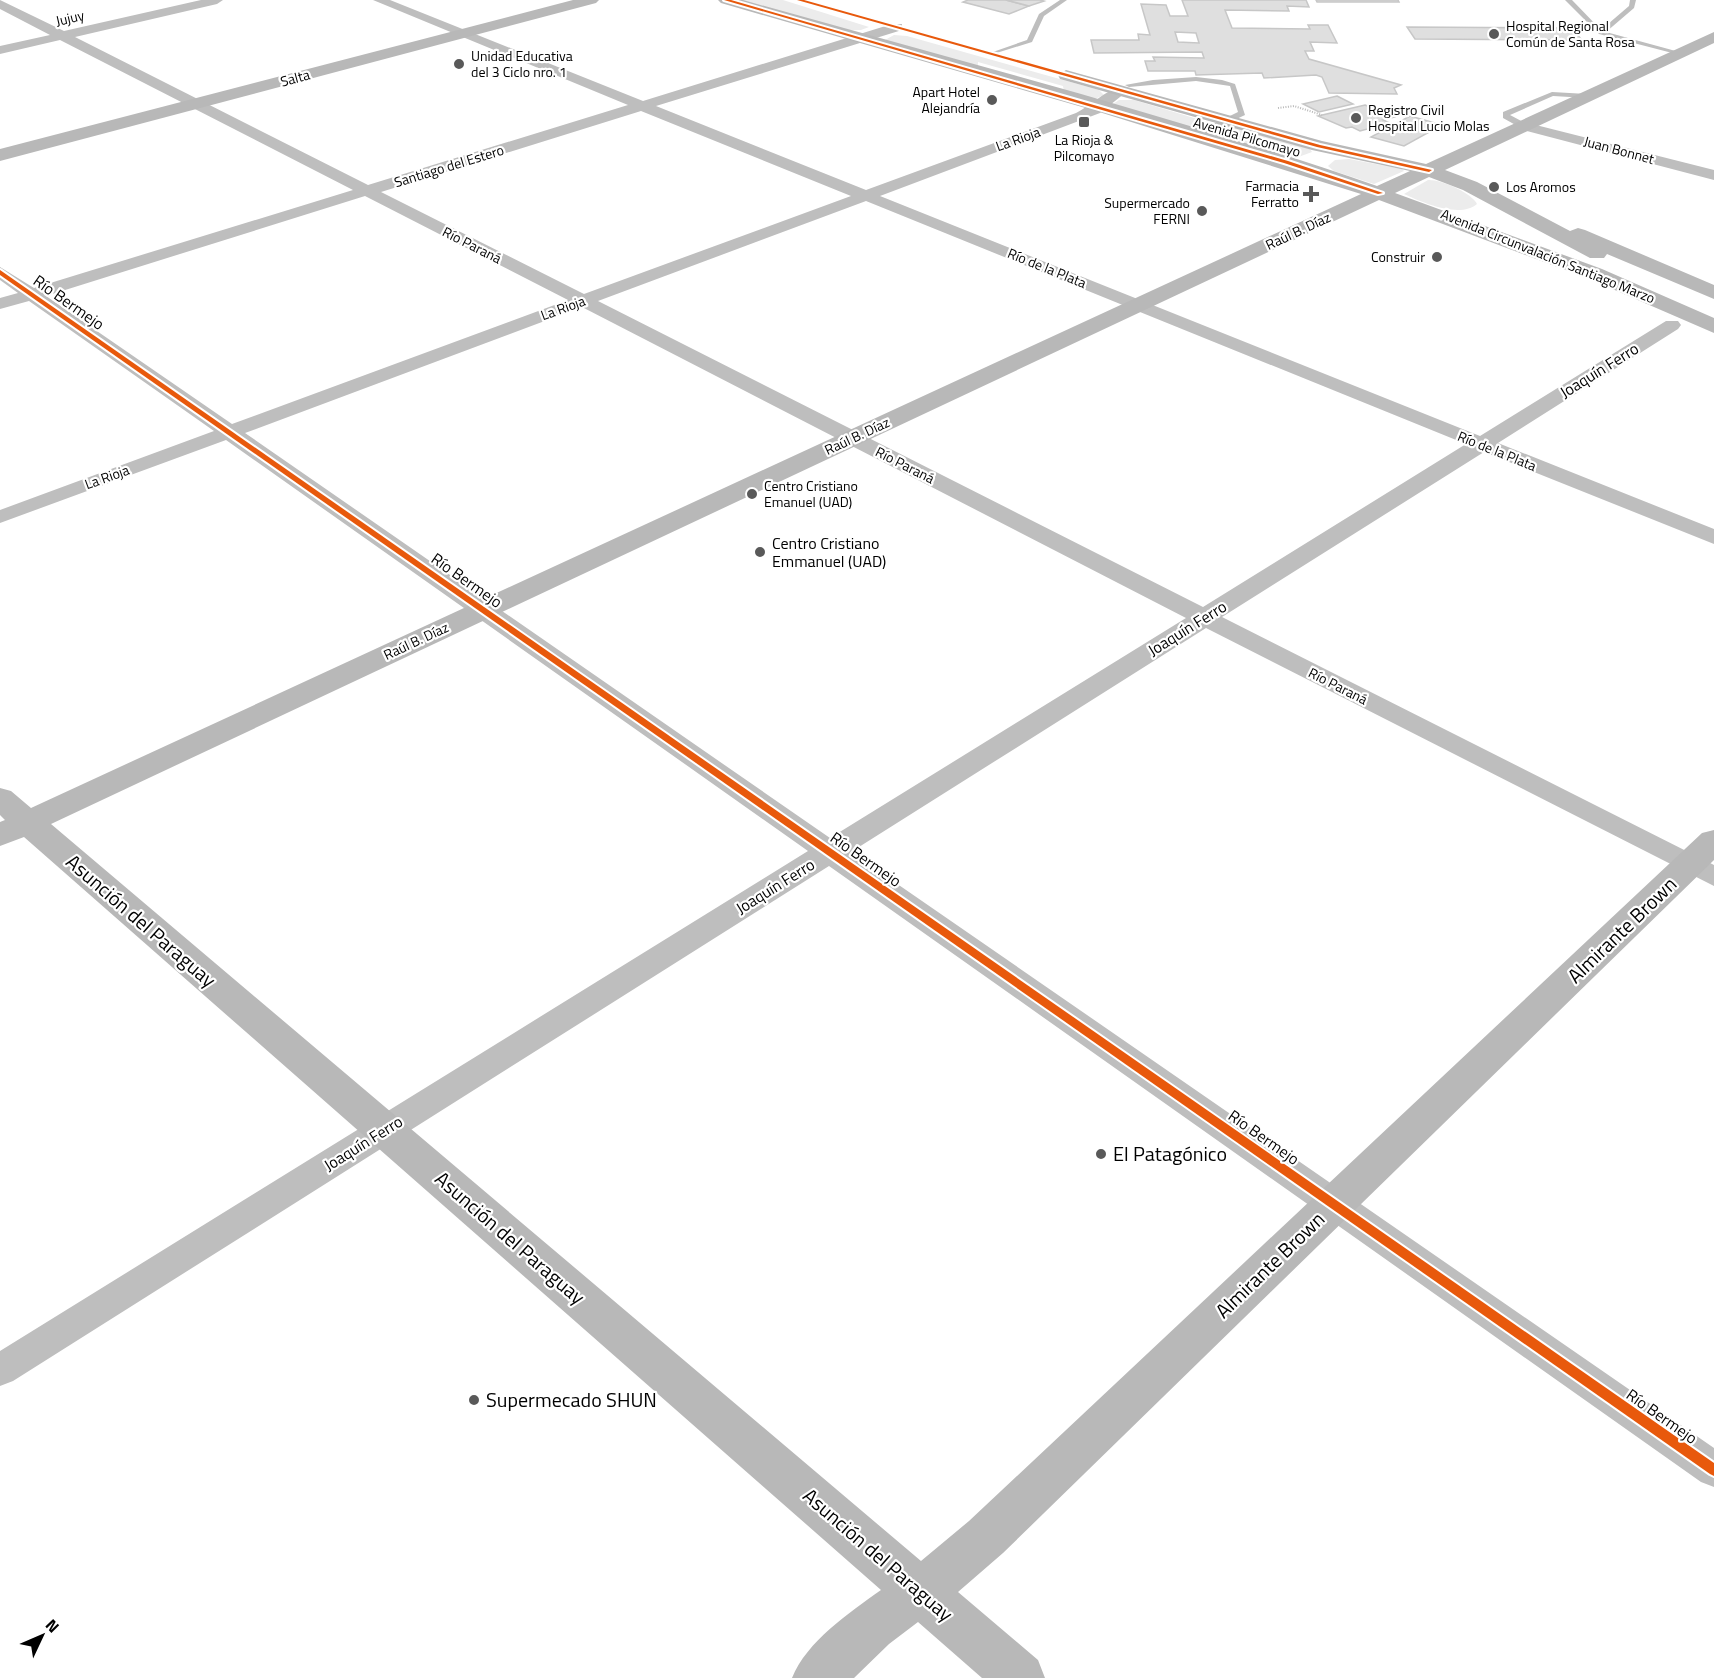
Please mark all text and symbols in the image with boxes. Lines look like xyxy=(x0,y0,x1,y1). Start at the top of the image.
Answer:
street label: Jujuy xyxy=(54,4,86,31)
place label: Hospital Regional Común de Santa Rosa xyxy=(1506,15,1635,52)
marker: Hospital Regional Común de Santa Rosa xyxy=(1487,27,1501,41)
place label: Unidad Educativa del 3 Ciclo nro. 1 xyxy=(471,45,573,82)
marker: Unidad Educativa del 3 Ciclo nro. 1 xyxy=(452,57,466,71)
street label: Salta xyxy=(278,64,312,92)
place label: Apart Hotel Alejandría xyxy=(912,81,980,118)
marker: Apart Hotel Alejandría xyxy=(985,93,999,107)
place label: Registro Civil Hospital Lucio Molas xyxy=(1368,99,1490,136)
street label: Avenida Pilcomayo xyxy=(1191,111,1303,162)
marker: Registro Civil Hospital Lucio Molas xyxy=(1349,111,1363,125)
marker: La Rioja & Pilcomayo xyxy=(1077,115,1091,129)
street label: La Rioja xyxy=(993,121,1043,156)
place label: La Rioja & Pilcomayo xyxy=(1054,129,1114,166)
street label: Juan Bonnet xyxy=(1582,130,1657,169)
street label: Santiago del Estero xyxy=(391,139,506,192)
place label: Farmacia Ferratto xyxy=(1245,175,1299,212)
place label: Los Aromos xyxy=(1506,176,1576,197)
marker: Los Aromos xyxy=(1487,180,1501,194)
marker: Farmacia Ferratto xyxy=(1304,187,1318,201)
place label: Supermercado FERNI xyxy=(1104,192,1190,229)
street label: Avenida Circunvalación Santiago Marzo xyxy=(1438,203,1658,308)
marker: Supermercado FERNI xyxy=(1195,204,1209,218)
street label: Raúl B. Díaz xyxy=(1262,206,1334,255)
street label: Río Paraná xyxy=(439,221,505,268)
street label: Río de la Plata xyxy=(1005,242,1090,293)
place label: Construir xyxy=(1371,246,1425,267)
marker: Construir xyxy=(1430,250,1444,264)
street label: Río Bermejo xyxy=(28,269,110,335)
street label: La Rioja xyxy=(538,290,588,325)
street label: Joaquín Ferro xyxy=(1555,336,1643,404)
street label: Raúl B. Díaz xyxy=(821,411,893,460)
street label: Río de la Plata xyxy=(1455,425,1540,476)
street label: Río Paraná xyxy=(872,441,938,488)
street label: La Rioja xyxy=(82,459,132,494)
place label: Centro Cristiano Emanuel (UAD) xyxy=(764,475,858,512)
marker: Centro Cristiano Emanuel (UAD) xyxy=(745,487,759,501)
place label: Centro Cristiano Emmanuel (UAD) xyxy=(772,531,886,573)
marker: Centro Cristiano Emmanuel (UAD) xyxy=(753,545,767,559)
street label: Río Bermejo xyxy=(426,547,508,613)
street label: Joaquín Ferro xyxy=(1143,594,1231,662)
street label: Raúl B. Díaz xyxy=(380,616,452,665)
street label: Río Paraná xyxy=(1305,662,1371,709)
street label: Río Bermejo xyxy=(825,826,907,892)
street label: Asunción del Paraguay xyxy=(59,847,224,995)
street label: Joaquín Ferro xyxy=(731,852,819,920)
street label: Almirante Brown xyxy=(1560,869,1684,990)
street label: Río Bermejo xyxy=(1223,1104,1305,1170)
street label: Joaquín Ferro xyxy=(319,1109,407,1177)
place label: El Patagónico xyxy=(1113,1138,1227,1169)
marker: El Patagónico xyxy=(1094,1147,1108,1161)
street label: Asunción del Paraguay xyxy=(428,1164,593,1312)
street label: Almirante Brown xyxy=(1208,1204,1332,1325)
street label: Río Bermejo xyxy=(1621,1383,1703,1449)
place label: Supermecado SHUN xyxy=(486,1384,657,1415)
marker: Supermecado SHUN xyxy=(467,1393,481,1407)
street label: Asunción del Paraguay xyxy=(796,1481,961,1629)
north arrow xyxy=(12,1606,72,1666)
text: N xyxy=(40,1613,65,1638)

